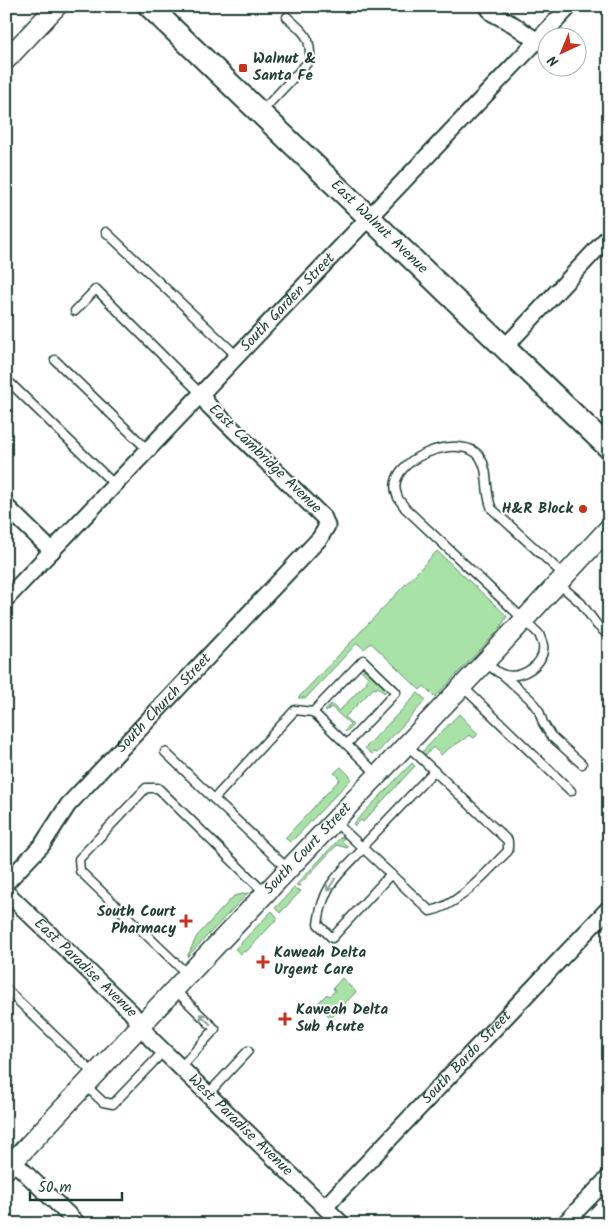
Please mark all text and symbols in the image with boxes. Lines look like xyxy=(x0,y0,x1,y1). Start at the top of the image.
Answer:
north arrow xyxy=(538,28,588,78)
place label: Walnut & Santa Fe xyxy=(253,47,316,88)
text: N xyxy=(543,50,564,72)
marker: Walnut & Santa Fe xyxy=(237,62,249,74)
street label: East Walnut Avenue xyxy=(325,174,434,280)
street label: South Garden Street xyxy=(235,247,341,358)
street label: East Cambridge Avenue xyxy=(203,398,327,520)
place label: H&R Block xyxy=(502,497,574,521)
marker: H&R Block xyxy=(577,503,589,515)
street label: South Church Street xyxy=(111,648,218,759)
street label: South Court Street xyxy=(258,797,358,900)
one-way arrow xyxy=(326,877,336,891)
place label: South Court Pharmacy xyxy=(97,900,176,941)
street label: East Paradise Avenue xyxy=(28,913,144,1023)
marker: South Court Pharmacy xyxy=(180,915,192,927)
place label: Kaweah Delta Urgent Care xyxy=(274,941,367,982)
marker: Kaweah Delta Urgent Care xyxy=(256,955,270,969)
place label: Kaweah Delta Sub Acute xyxy=(296,998,389,1039)
street label: South Bardo Street xyxy=(416,1005,518,1110)
marker: Kaweah Delta Sub Acute xyxy=(278,1012,292,1026)
one-way arrow xyxy=(199,1013,211,1025)
street label: West Paradise Avenue xyxy=(182,1069,298,1182)
scale bar xyxy=(30,1170,122,1202)
text: 50 m xyxy=(38,1176,72,1200)

